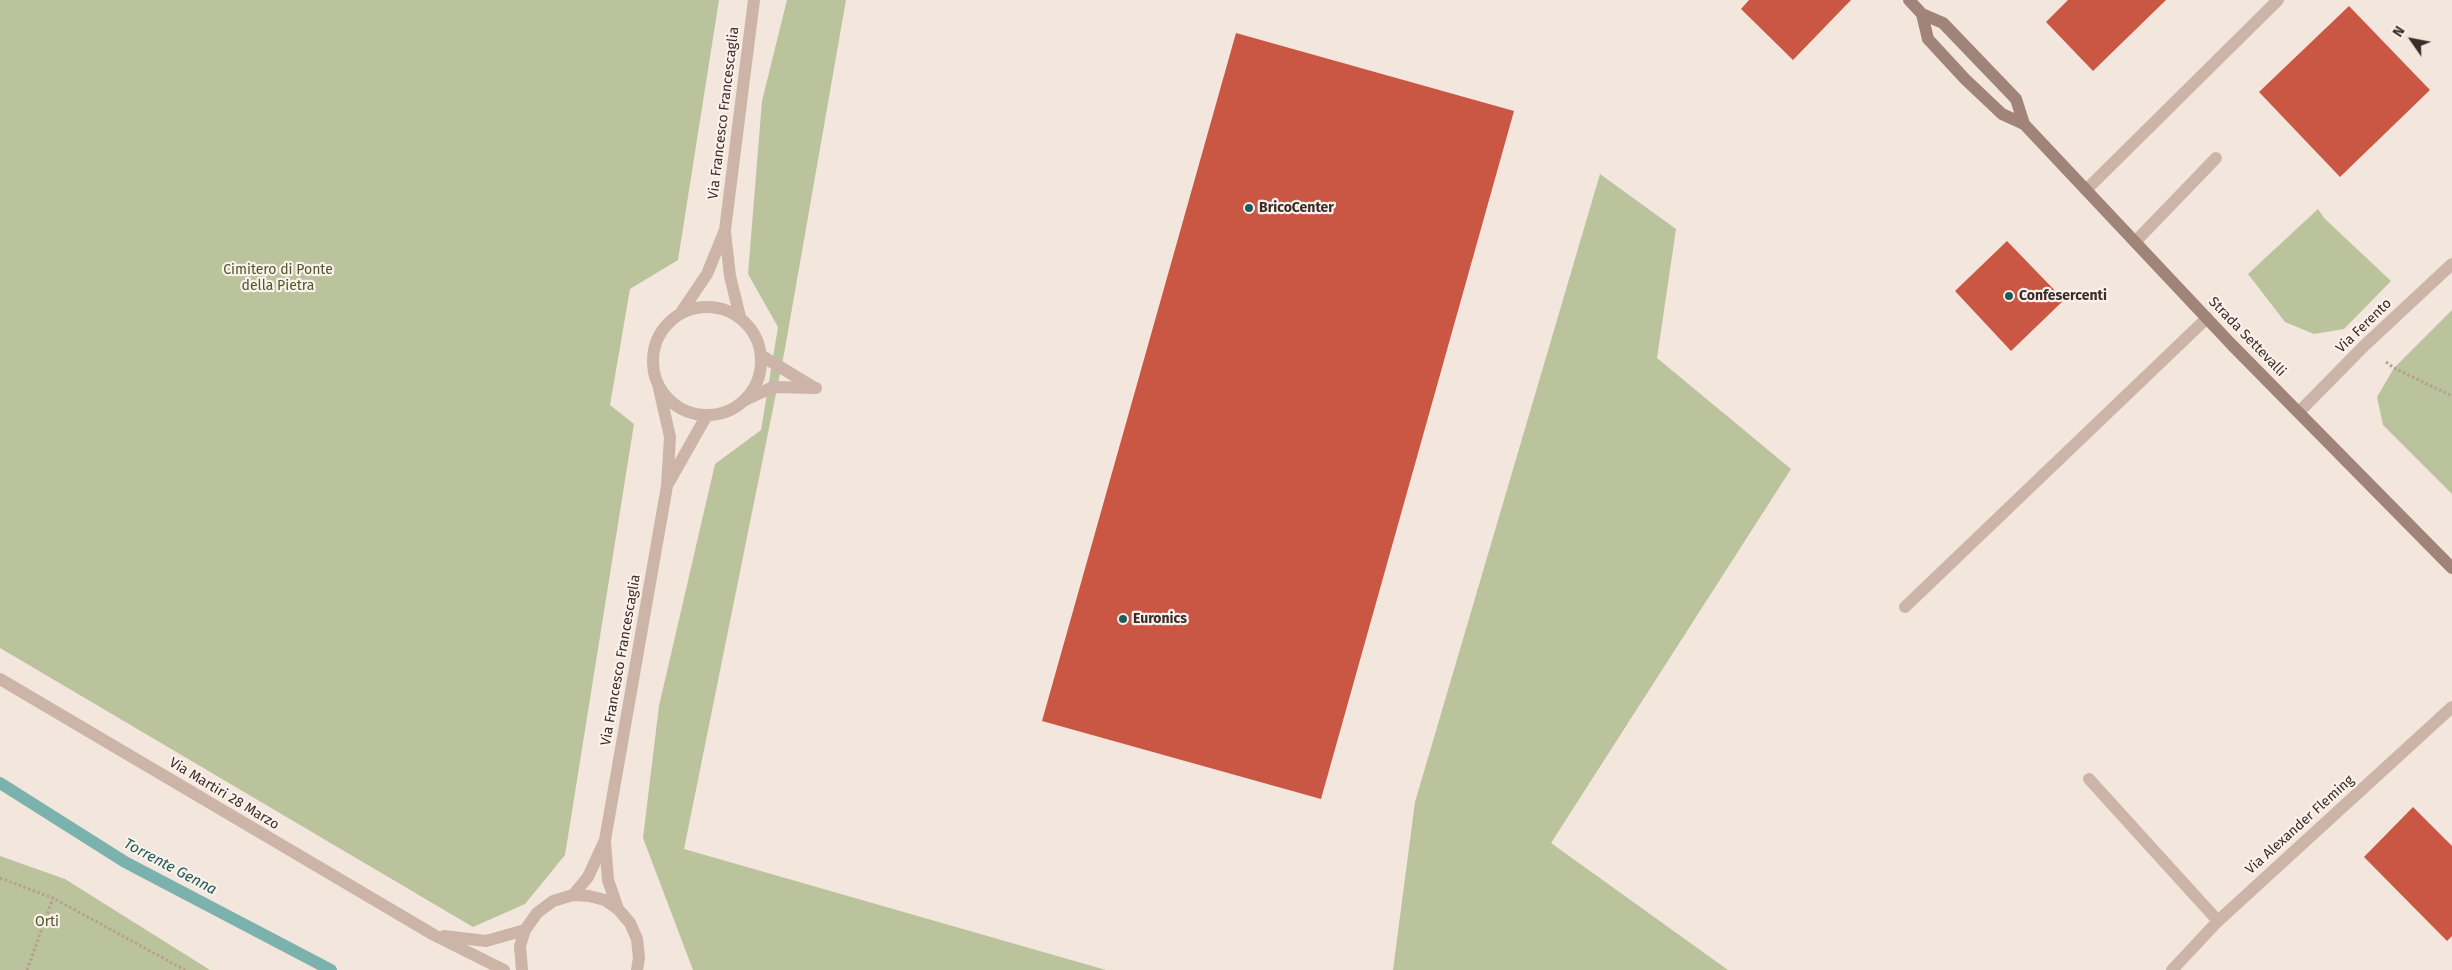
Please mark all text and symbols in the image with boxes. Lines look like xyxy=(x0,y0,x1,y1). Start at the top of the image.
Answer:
north arrow xyxy=(2387,15,2437,65)
text: N xyxy=(2389,23,2409,40)
street label: Via Francesco Francescaglia xyxy=(705,26,743,200)
place label: BricoCenter xyxy=(1259,200,1334,216)
marker: BricoCenter xyxy=(1243,202,1255,214)
park label: Cimitero di Ponte della Pietra xyxy=(223,262,333,294)
place label: Confesercenti xyxy=(2019,288,2107,304)
marker: Confesercenti xyxy=(2003,290,2015,302)
street label: Strada Settevalli xyxy=(2205,294,2289,380)
street label: Via Ferento xyxy=(2333,295,2395,357)
street label: Via Francesco Francescaglia xyxy=(598,573,644,747)
place label: Euronics xyxy=(1133,611,1187,627)
marker: Euronics xyxy=(1117,613,1129,625)
street label: Via Martiri 28 Marzo xyxy=(166,755,282,833)
street label: Via Alexander Fleming xyxy=(2242,772,2358,878)
water label: Torrente Genna xyxy=(120,835,220,899)
park label: Orti xyxy=(35,914,59,930)

